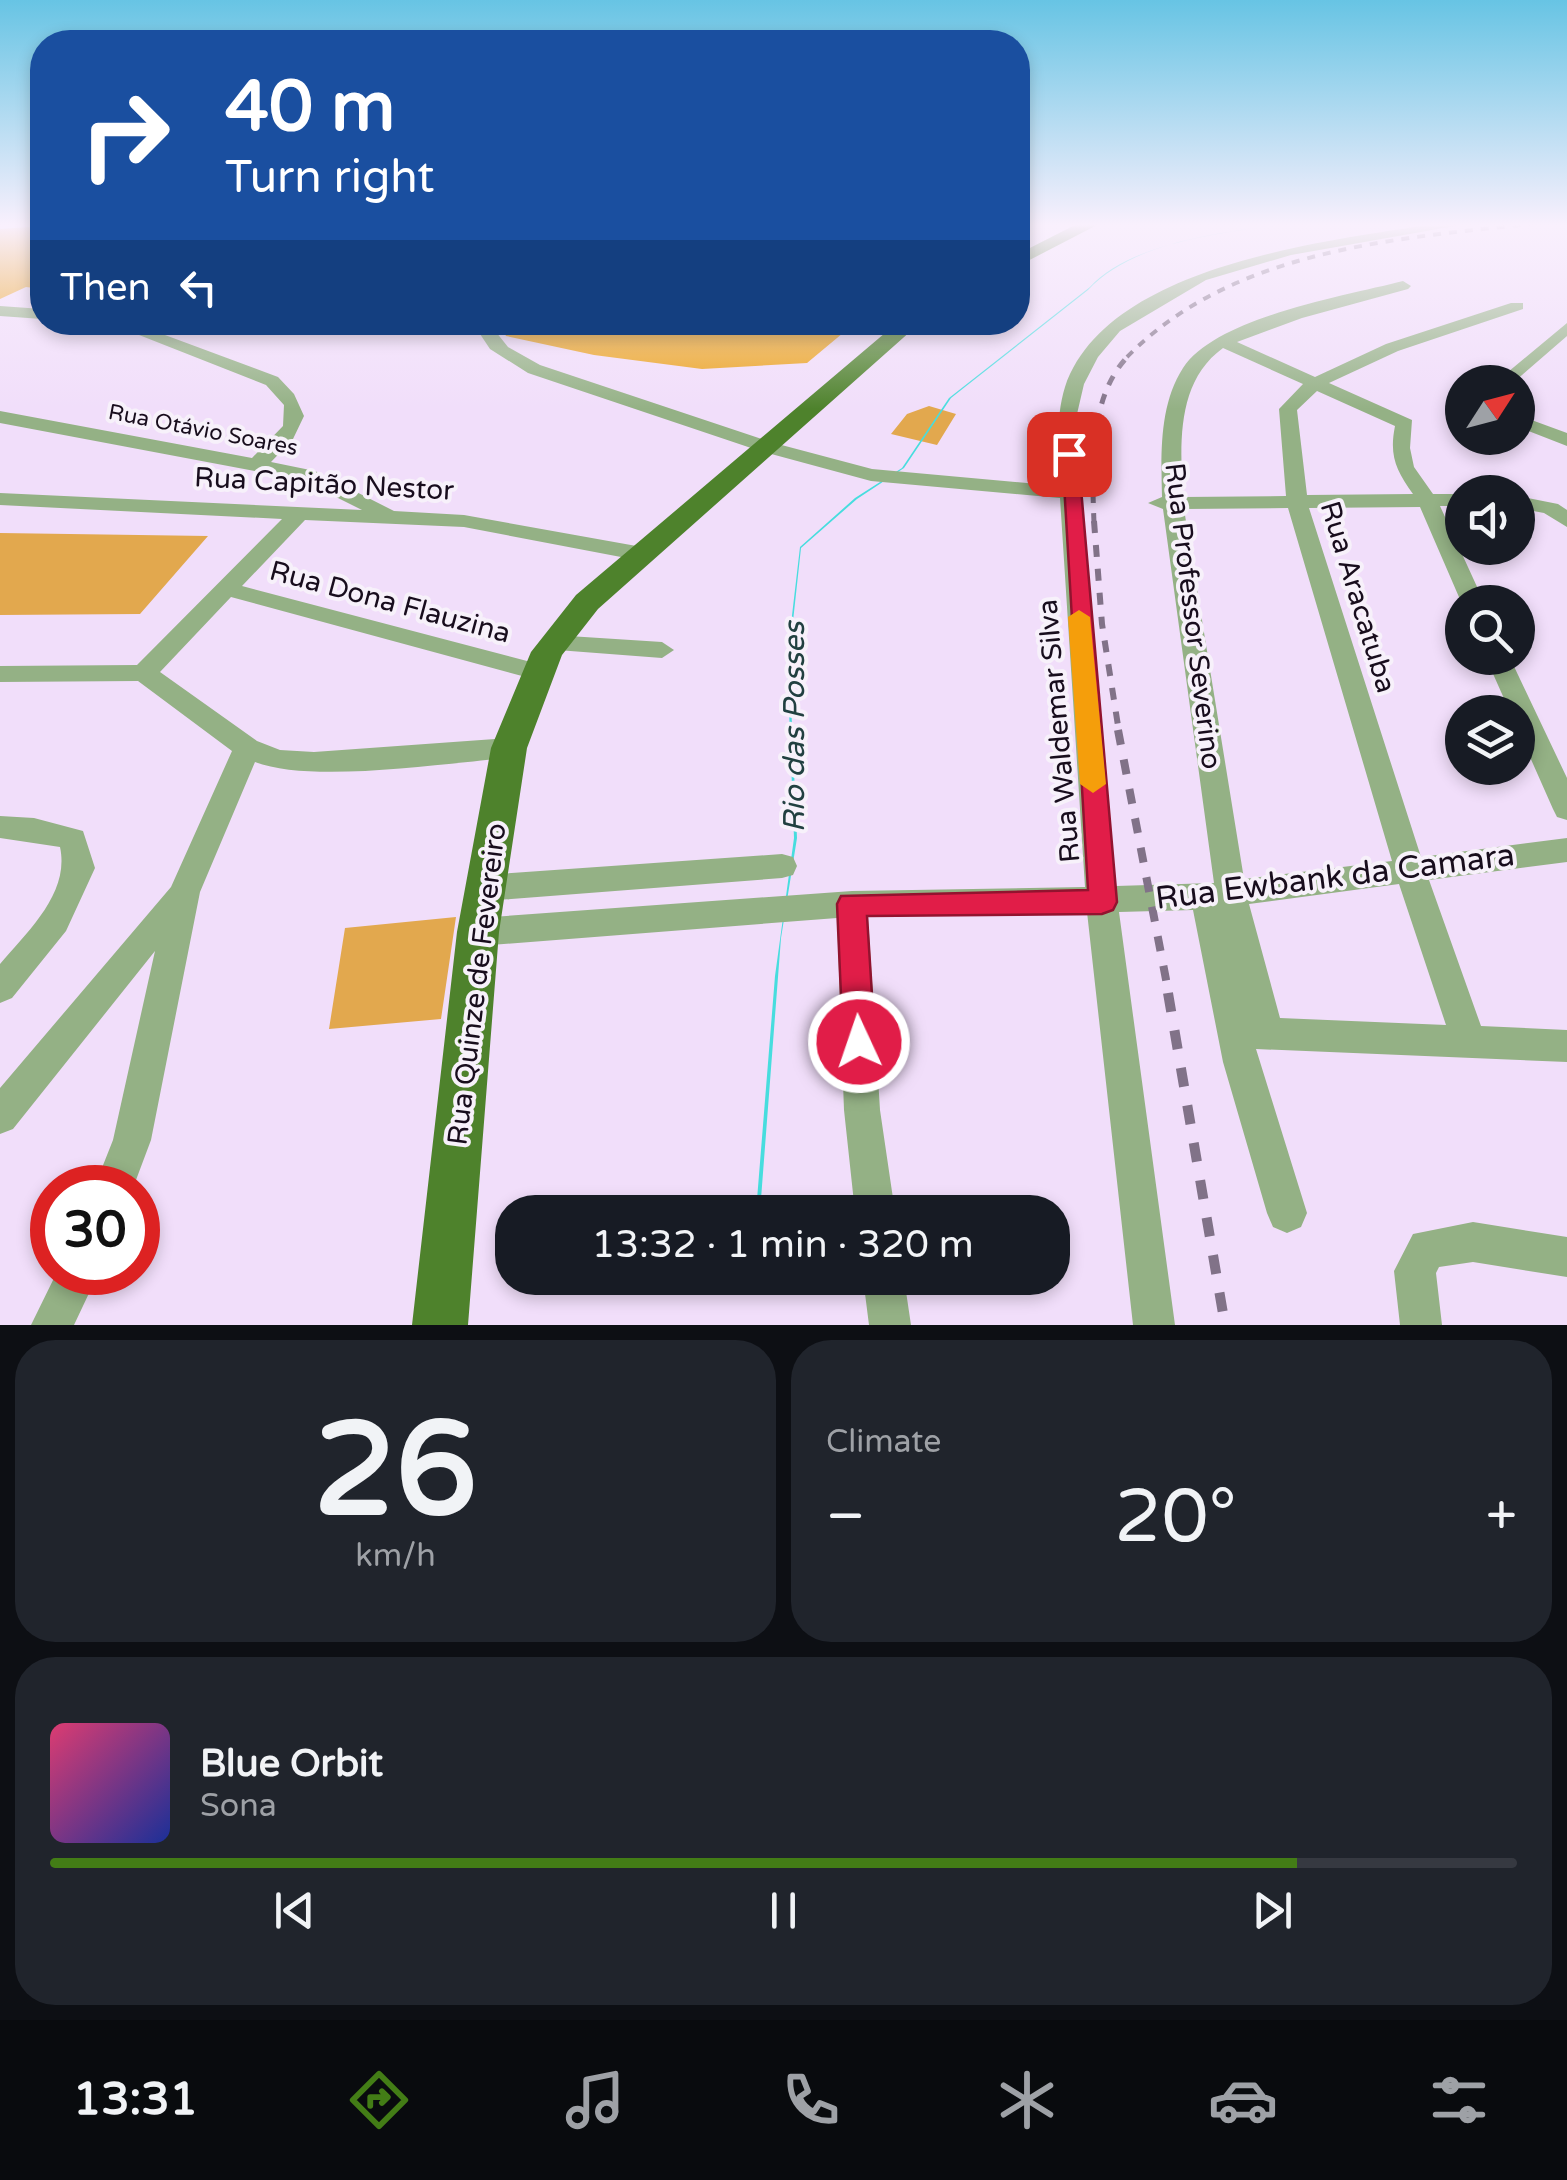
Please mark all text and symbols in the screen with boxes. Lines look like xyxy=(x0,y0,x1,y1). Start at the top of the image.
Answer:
text: 40 m xyxy=(225,66,395,150)
icon: right xyxy=(60,70,190,200)
text: Turn right xyxy=(225,151,434,205)
icon: left xyxy=(171,260,226,315)
text: Then xyxy=(60,265,151,311)
north arrow xyxy=(1445,365,1535,455)
map controls xyxy=(1445,365,1535,785)
street label: Rua Otávio Soares xyxy=(106,399,300,461)
pin xyxy=(1027,412,1112,497)
icon: arrive xyxy=(1042,427,1097,482)
street label: Rua Capitão Nestor xyxy=(193,460,455,508)
street label: Rua Professor Severino xyxy=(1157,461,1229,771)
button: sound xyxy=(1445,475,1535,565)
street label: Rua Aracatuba xyxy=(1313,497,1403,697)
street label: Rua Dona Flauzina xyxy=(266,554,514,650)
button: search xyxy=(1445,585,1535,675)
street label: Rua Waldemar Silva xyxy=(1031,598,1087,864)
water label: Rio das Posses xyxy=(776,619,813,833)
button: layers xyxy=(1445,695,1535,785)
street label: Rua Quinze de Fevereiro xyxy=(440,821,514,1147)
street label: Rua Ewbank da Camara xyxy=(1153,836,1517,918)
position arrow xyxy=(807,990,911,1094)
speed limit sign: 30 xyxy=(30,1165,160,1295)
text: 13:32 · 1 min · 320 m xyxy=(591,1222,974,1268)
text: 26 xyxy=(314,1394,477,1550)
text: Climate xyxy=(826,1423,941,1461)
text: 20° xyxy=(1114,1472,1237,1562)
text: − xyxy=(826,1484,865,1550)
text: + xyxy=(1486,1484,1517,1550)
text: km/h xyxy=(355,1537,436,1575)
text: Blue Orbit xyxy=(200,1741,383,1787)
text: Sona xyxy=(200,1787,277,1825)
icon: previous xyxy=(267,1883,322,1938)
icon: pause xyxy=(756,1883,811,1938)
icon: next xyxy=(1245,1883,1300,1938)
icon: directions xyxy=(344,2065,414,2135)
icon: music xyxy=(560,2065,630,2135)
icon: phone xyxy=(776,2065,846,2135)
icon: climate xyxy=(992,2065,1062,2135)
icon: car xyxy=(1208,2065,1278,2135)
icon: filters xyxy=(1424,2065,1494,2135)
text: 13:31 xyxy=(73,2073,198,2127)

